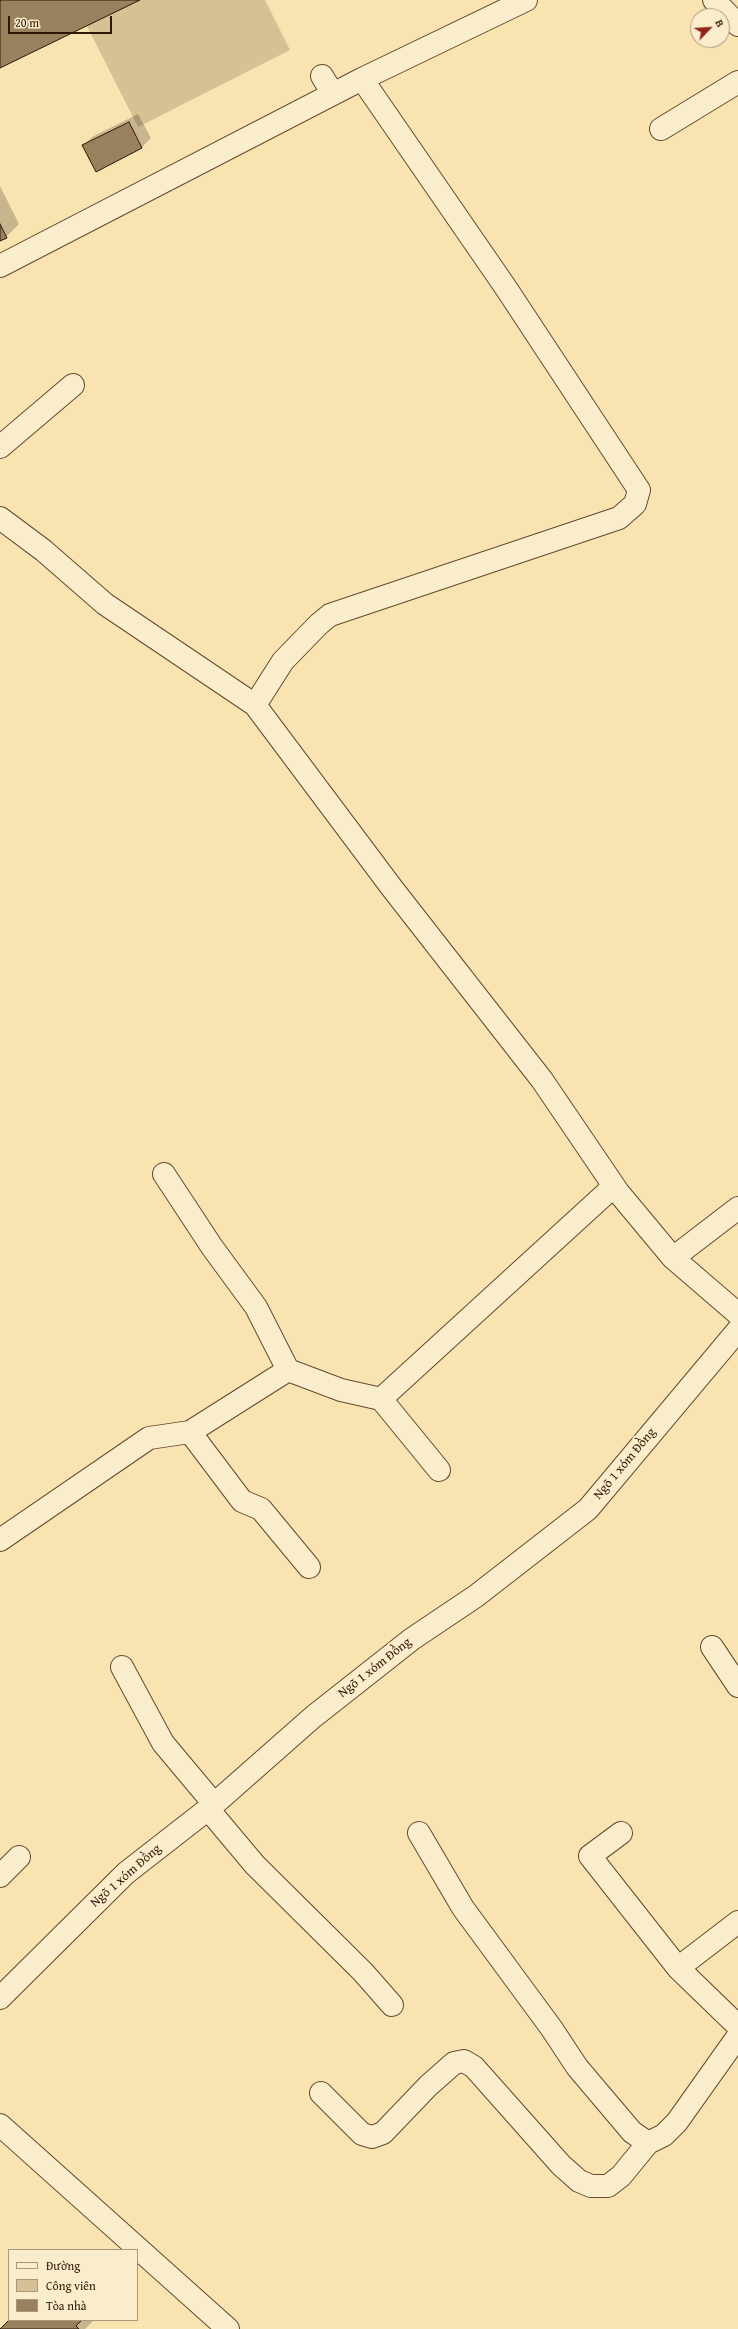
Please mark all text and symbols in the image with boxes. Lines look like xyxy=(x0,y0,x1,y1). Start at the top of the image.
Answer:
scale bar xyxy=(10,8,114,34)
north arrow xyxy=(690,8,730,48)
text: 20 m xyxy=(15,14,39,31)
text: B xyxy=(711,17,729,30)
street label: Ngõ 1 xóm Đồng xyxy=(591,1425,659,1503)
street label: Ngõ 1 xóm Đồng xyxy=(335,1635,415,1701)
street label: Ngõ 1 xóm Đồng xyxy=(87,1841,165,1911)
legend xyxy=(8,2249,138,2321)
text: Đường xyxy=(46,2257,80,2274)
text: Công viên xyxy=(46,2277,96,2294)
text: Tòa nhà xyxy=(46,2297,86,2314)

